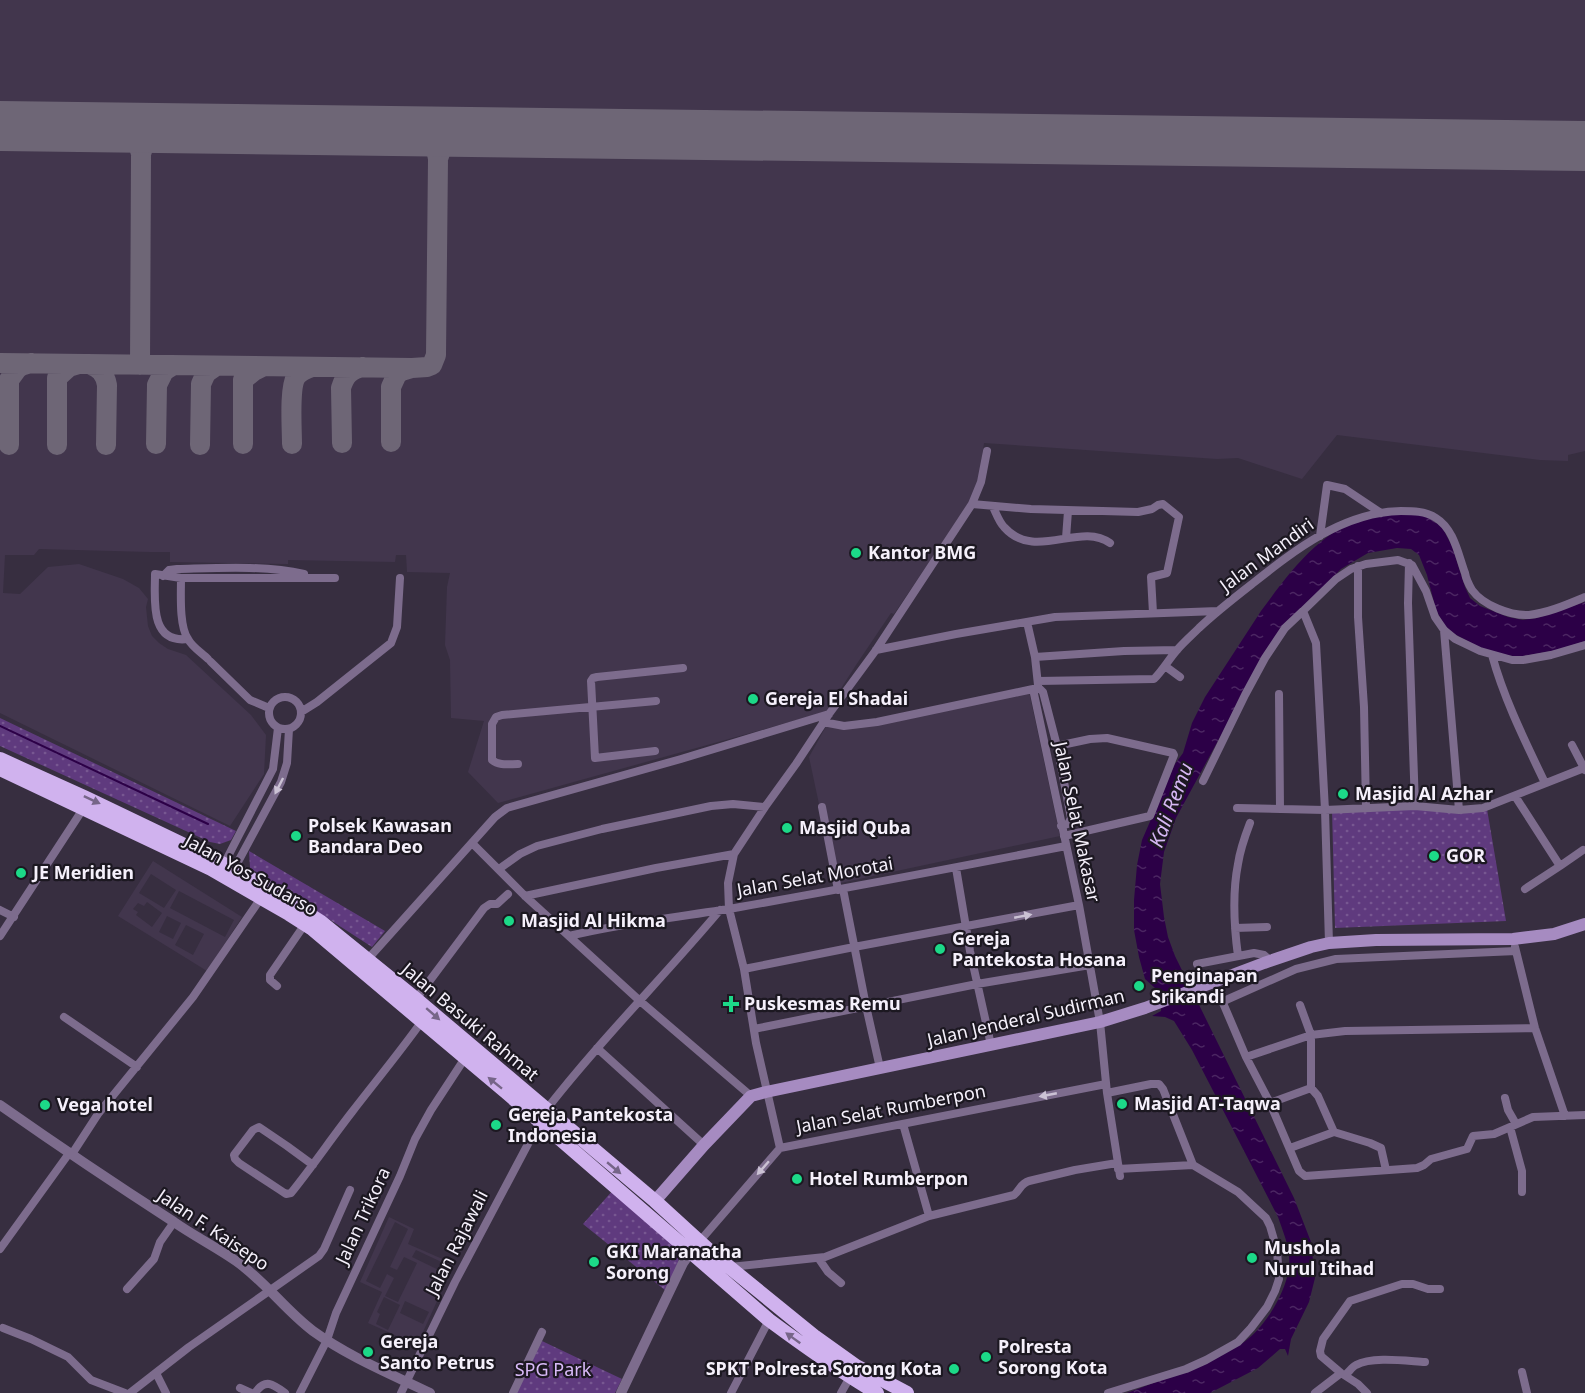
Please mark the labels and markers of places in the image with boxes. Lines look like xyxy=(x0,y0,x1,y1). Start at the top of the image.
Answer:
place label: Kantor BMG xyxy=(868,540,976,564)
marker: Kantor BMG xyxy=(849,546,863,560)
place label: Gereja El Shadai xyxy=(765,686,908,710)
marker: Gereja El Shadai xyxy=(746,692,760,706)
place label: Masjid Al Azhar xyxy=(1355,781,1493,805)
marker: Masjid Al Azhar xyxy=(1336,787,1350,801)
place label: Polsek Kawasan Bandara Deo xyxy=(308,813,452,858)
place label: Masjid Quba xyxy=(799,815,911,839)
marker: Masjid Quba xyxy=(780,821,794,835)
marker: Polsek Kawasan Bandara Deo xyxy=(289,829,303,843)
place label: GOR xyxy=(1446,843,1485,867)
marker: GOR xyxy=(1427,849,1441,863)
place label: JE Meridien xyxy=(31,860,134,884)
marker: JE Meridien xyxy=(14,866,28,880)
place label: Masjid Al Hikma xyxy=(521,908,666,932)
marker: Masjid Al Hikma xyxy=(502,914,516,928)
place label: Gereja Pantekosta Hosana xyxy=(952,926,1126,971)
marker: Gereja Pantekosta Hosana xyxy=(933,942,947,956)
place label: Penginapan Srikandi xyxy=(1151,963,1258,1008)
marker: Penginapan Srikandi xyxy=(1132,979,1146,993)
place label: Puskesmas Remu xyxy=(744,991,901,1015)
marker: Puskesmas Remu xyxy=(722,995,740,1013)
place label: Masjid AT-Taqwa xyxy=(1134,1091,1281,1115)
place label: Vega hotel xyxy=(57,1092,153,1116)
marker: Masjid AT-Taqwa xyxy=(1115,1097,1129,1111)
marker: Vega hotel xyxy=(38,1098,52,1112)
place label: Gereja Pantekosta Indonesia xyxy=(508,1102,673,1147)
marker: Gereja Pantekosta Indonesia xyxy=(489,1118,503,1132)
place label: Hotel Rumberpon xyxy=(809,1166,968,1190)
marker: Hotel Rumberpon xyxy=(790,1172,804,1186)
place label: Mushola Nurul Itihad xyxy=(1264,1235,1374,1280)
place label: GKI Maranatha Sorong xyxy=(606,1239,742,1284)
marker: Mushola Nurul Itihad xyxy=(1245,1251,1259,1265)
marker: GKI Maranatha Sorong xyxy=(587,1255,601,1269)
place label: Gereja Santo Petrus xyxy=(380,1329,495,1374)
place label: Polresta Sorong Kota xyxy=(998,1334,1108,1379)
marker: Gereja Santo Petrus xyxy=(361,1345,375,1359)
marker: Polresta Sorong Kota xyxy=(979,1350,993,1364)
place label: SPKT Polresta Sorong Kota xyxy=(706,1356,942,1380)
marker: SPKT Polresta Sorong Kota xyxy=(947,1362,961,1376)

